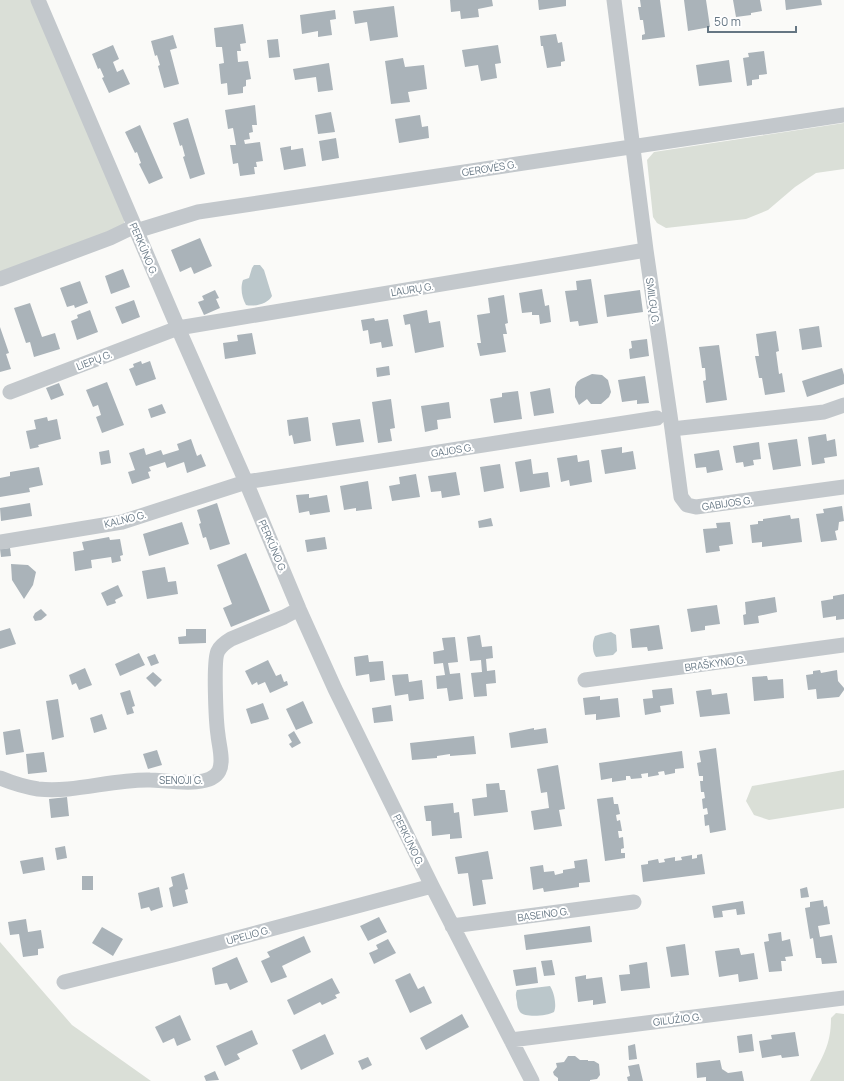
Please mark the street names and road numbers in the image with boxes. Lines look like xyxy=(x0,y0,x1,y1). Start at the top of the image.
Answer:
street label: GEROVĖS G. xyxy=(461,157,517,179)
street label: PERKŪNO G. xyxy=(127,220,161,278)
street label: SMILGŲ G. xyxy=(643,277,663,325)
street label: LAURŲ G. xyxy=(390,279,434,299)
street label: LIEPŲ G. xyxy=(74,347,114,373)
street label: GAJOS G. xyxy=(430,440,474,460)
street label: GABIJOS G. xyxy=(701,493,753,513)
street label: KALNO G. xyxy=(103,507,147,531)
street label: PERKŪNO G. xyxy=(256,517,290,575)
street label: BRAŠKYNO G. xyxy=(684,652,746,674)
street label: SENOJI G. xyxy=(159,773,203,787)
street label: PERKŪNO G. xyxy=(390,812,428,868)
street label: BASEINO G. xyxy=(516,903,570,925)
street label: UPELIO G. xyxy=(225,922,271,948)
street label: GILUŽIO G. xyxy=(652,1009,702,1029)

